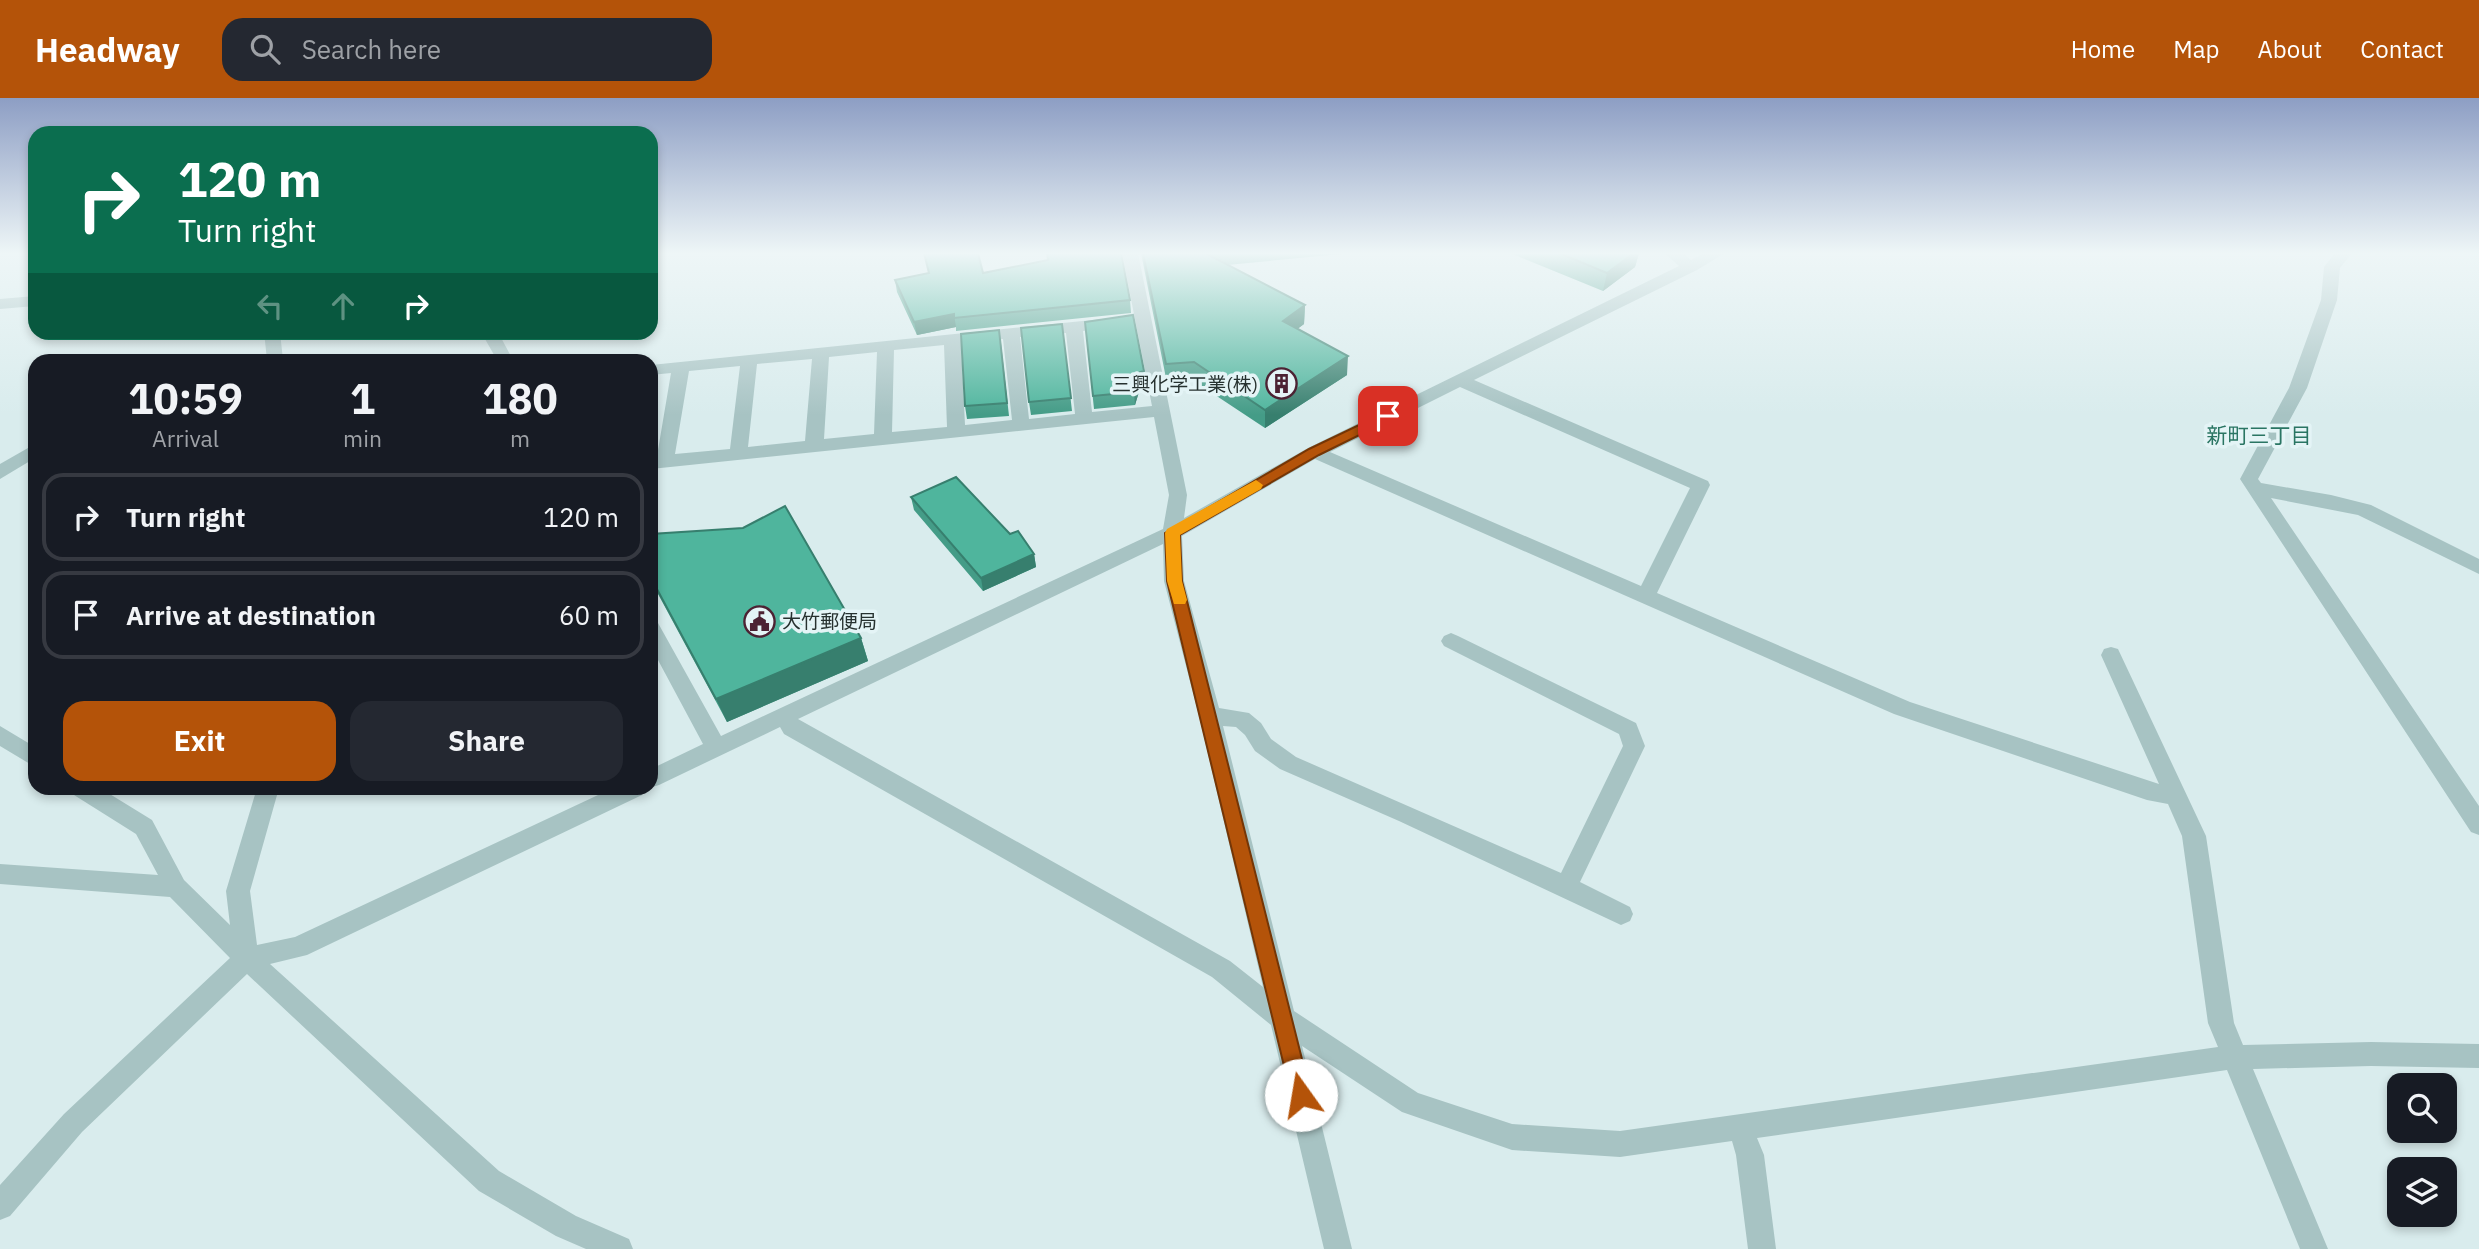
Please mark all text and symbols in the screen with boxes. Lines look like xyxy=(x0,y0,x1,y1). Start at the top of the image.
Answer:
search box xyxy=(222,18,712,81)
text: Headway xyxy=(35,28,180,71)
icon: search xyxy=(246,30,284,68)
text: Search here xyxy=(302,32,441,66)
text: Home xyxy=(2071,33,2135,65)
text: Map xyxy=(2173,33,2219,65)
text: About xyxy=(2257,33,2322,65)
text: Contact xyxy=(2360,33,2444,65)
text: 120 m xyxy=(178,147,322,210)
icon: right xyxy=(63,154,154,245)
text: Turn right xyxy=(178,209,316,251)
icon: left xyxy=(251,287,289,325)
icon: ahead xyxy=(324,287,362,325)
icon: right xyxy=(397,287,435,325)
building icon: 三興化学工業(株) xyxy=(1264,367,1298,401)
text: 10:59 xyxy=(128,371,243,426)
text: 1 xyxy=(350,371,375,426)
text: 180 xyxy=(482,371,558,426)
place label: 三興化学工業(株) xyxy=(1112,372,1258,396)
pin xyxy=(1358,386,1418,446)
icon: arrive xyxy=(1369,397,1407,435)
district label: 新町三丁目 xyxy=(2207,421,2312,449)
text: Arrival xyxy=(152,423,219,453)
text: min xyxy=(343,423,382,453)
text: m xyxy=(510,423,530,453)
icon: right xyxy=(67,498,105,536)
text: Turn right xyxy=(126,500,245,534)
text: 120 m xyxy=(543,500,619,534)
icon: arrive xyxy=(67,596,105,634)
text: Arrive at destination xyxy=(126,598,376,632)
text: 60 m xyxy=(559,598,619,632)
public building icon: 大竹郵便局 xyxy=(742,604,776,638)
place label: 大竹郵便局 xyxy=(782,609,877,633)
button: Exit xyxy=(63,701,336,781)
button: Share xyxy=(350,701,623,781)
position arrow xyxy=(1264,1058,1338,1132)
map controls xyxy=(2387,1073,2457,1227)
button: search xyxy=(2387,1073,2457,1143)
button: layers xyxy=(2387,1157,2457,1227)

